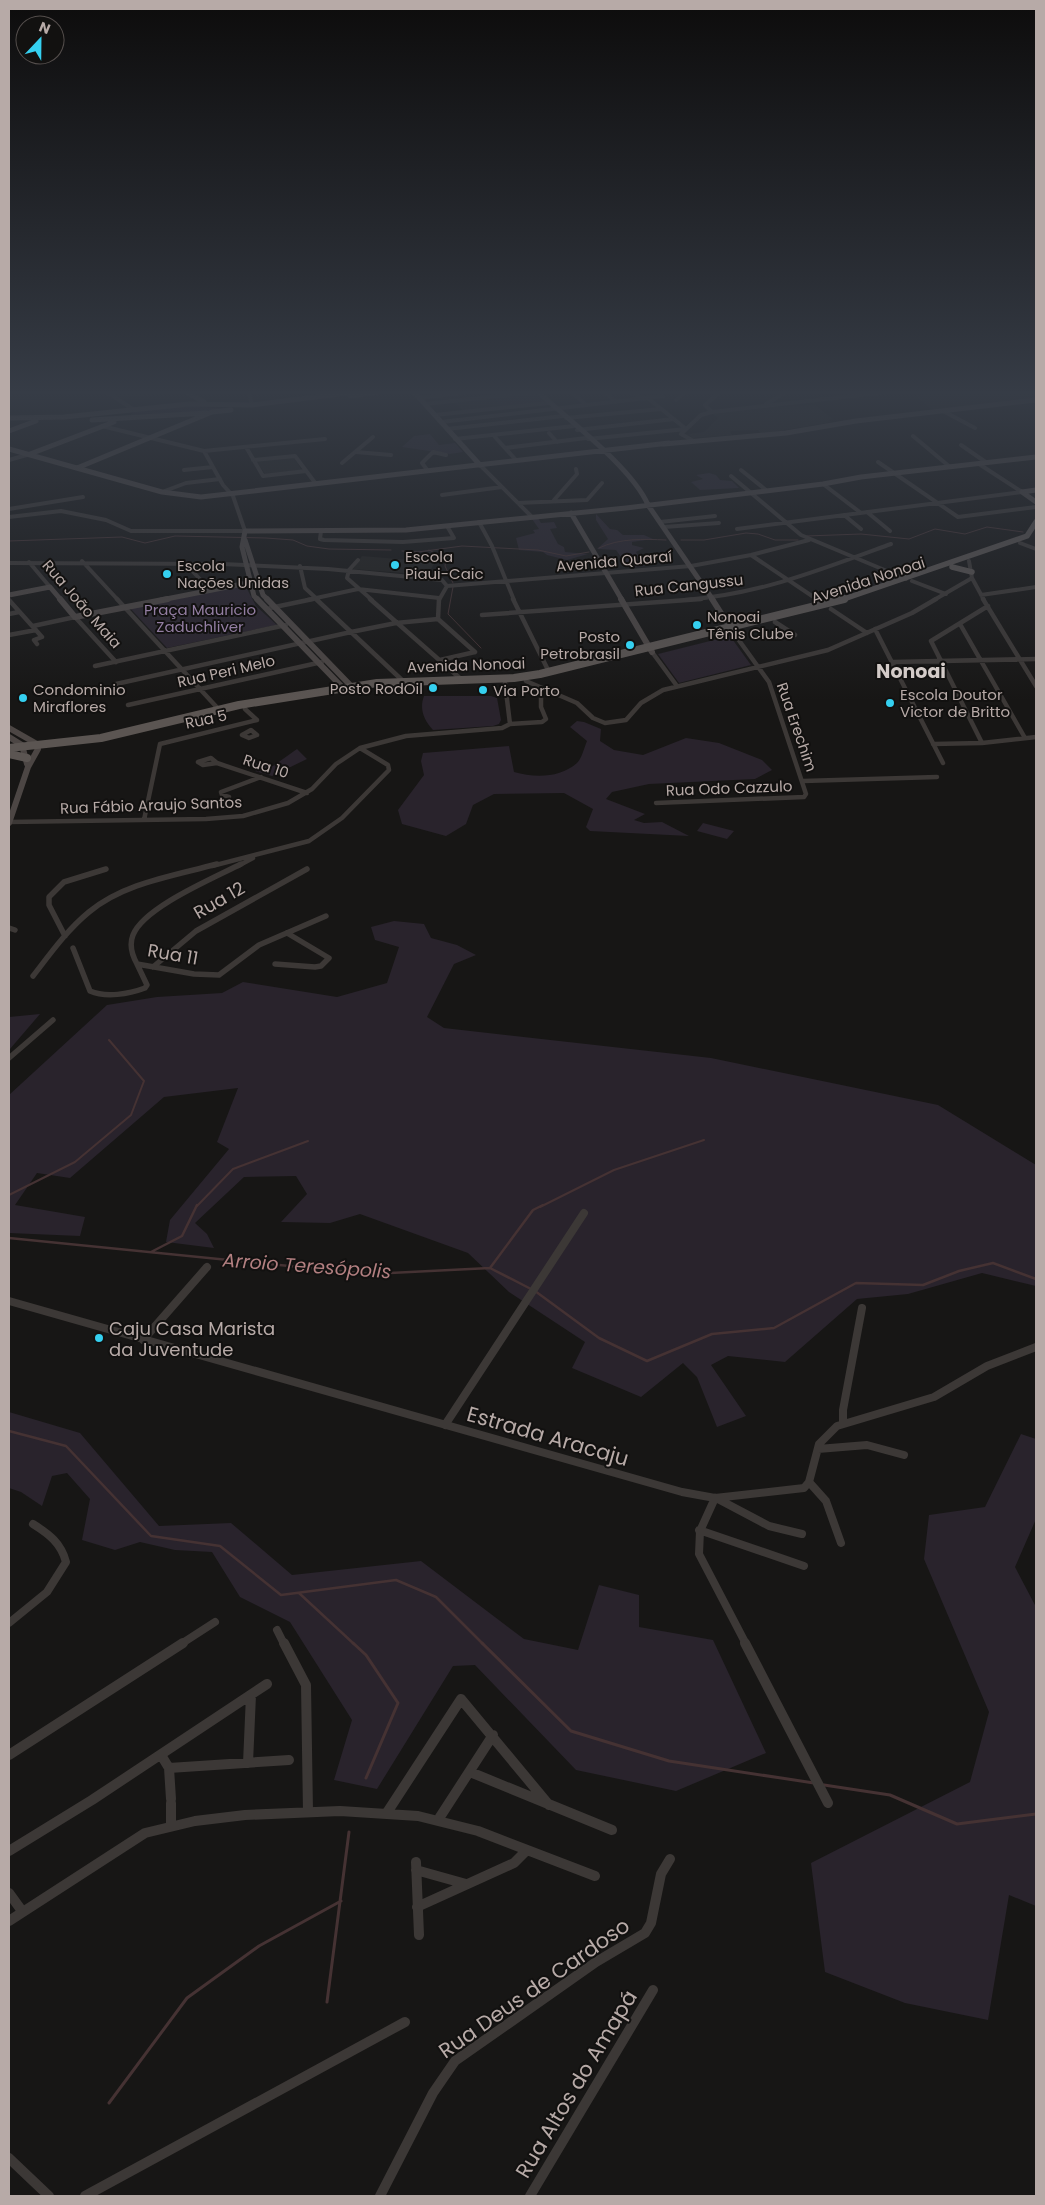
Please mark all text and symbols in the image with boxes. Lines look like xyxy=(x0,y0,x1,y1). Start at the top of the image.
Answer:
north arrow xyxy=(15,15,65,65)
text: N xyxy=(36,17,53,39)
street label: Avenida Quaraí xyxy=(555,545,673,577)
place label: Escola Piaui-Caic xyxy=(405,546,484,584)
street label: Avenida Nonoai xyxy=(808,552,928,608)
street label: Rua João Maia xyxy=(38,555,126,653)
place label: Escola Nações Unidas xyxy=(177,555,289,593)
marker: Escola Piaui-Caic xyxy=(389,559,401,571)
marker: Escola Nações Unidas xyxy=(161,568,173,580)
street label: Rua Cangussu xyxy=(634,569,744,601)
park label: Praça Mauricio Zaduchliver xyxy=(144,599,256,637)
place label: Nonoai Tênis Clube xyxy=(707,606,794,644)
marker: Nonoai Tênis Clube xyxy=(691,619,703,631)
place label: Posto Petrobrasil xyxy=(540,626,620,664)
marker: Posto Petrobrasil xyxy=(624,639,636,651)
street label: Rua Peri Melo xyxy=(175,650,277,692)
street label: Avenida Nonoai xyxy=(406,652,526,678)
district label: Nonoai xyxy=(876,658,946,685)
place label: Posto RodOil xyxy=(330,678,423,699)
place label: Condominio Miraflores xyxy=(33,679,126,717)
street label: Rua Erechim xyxy=(772,679,822,775)
place label: Via Porto xyxy=(493,680,560,701)
marker: Posto RodOil xyxy=(427,682,439,694)
marker: Via Porto xyxy=(477,684,489,696)
place label: Escola Doutor Victor de Britto xyxy=(900,684,1010,722)
marker: Condominio Miraflores xyxy=(17,692,29,704)
marker: Escola Doutor Victor de Britto xyxy=(884,697,896,709)
street label: Rua 5 xyxy=(183,704,229,734)
street label: Rua 10 xyxy=(240,749,292,783)
street label: Rua Odo Cazzulo xyxy=(665,775,793,801)
street label: Rua Fábio Araujo Santos xyxy=(60,791,243,819)
street label: Rua 12 xyxy=(189,875,249,925)
street label: Rua 11 xyxy=(146,937,200,971)
water label: Arroio Teresópolis xyxy=(221,1247,392,1285)
place label: Caju Casa Marista da Juventude xyxy=(109,1316,275,1362)
marker: Caju Casa Marista da Juventude xyxy=(93,1332,105,1344)
street label: Estrada Aracaju xyxy=(464,1399,632,1473)
street label: Rua Deus de Cardoso xyxy=(433,1911,635,2065)
street label: Rua Altos do Amapá xyxy=(508,1985,644,2183)

